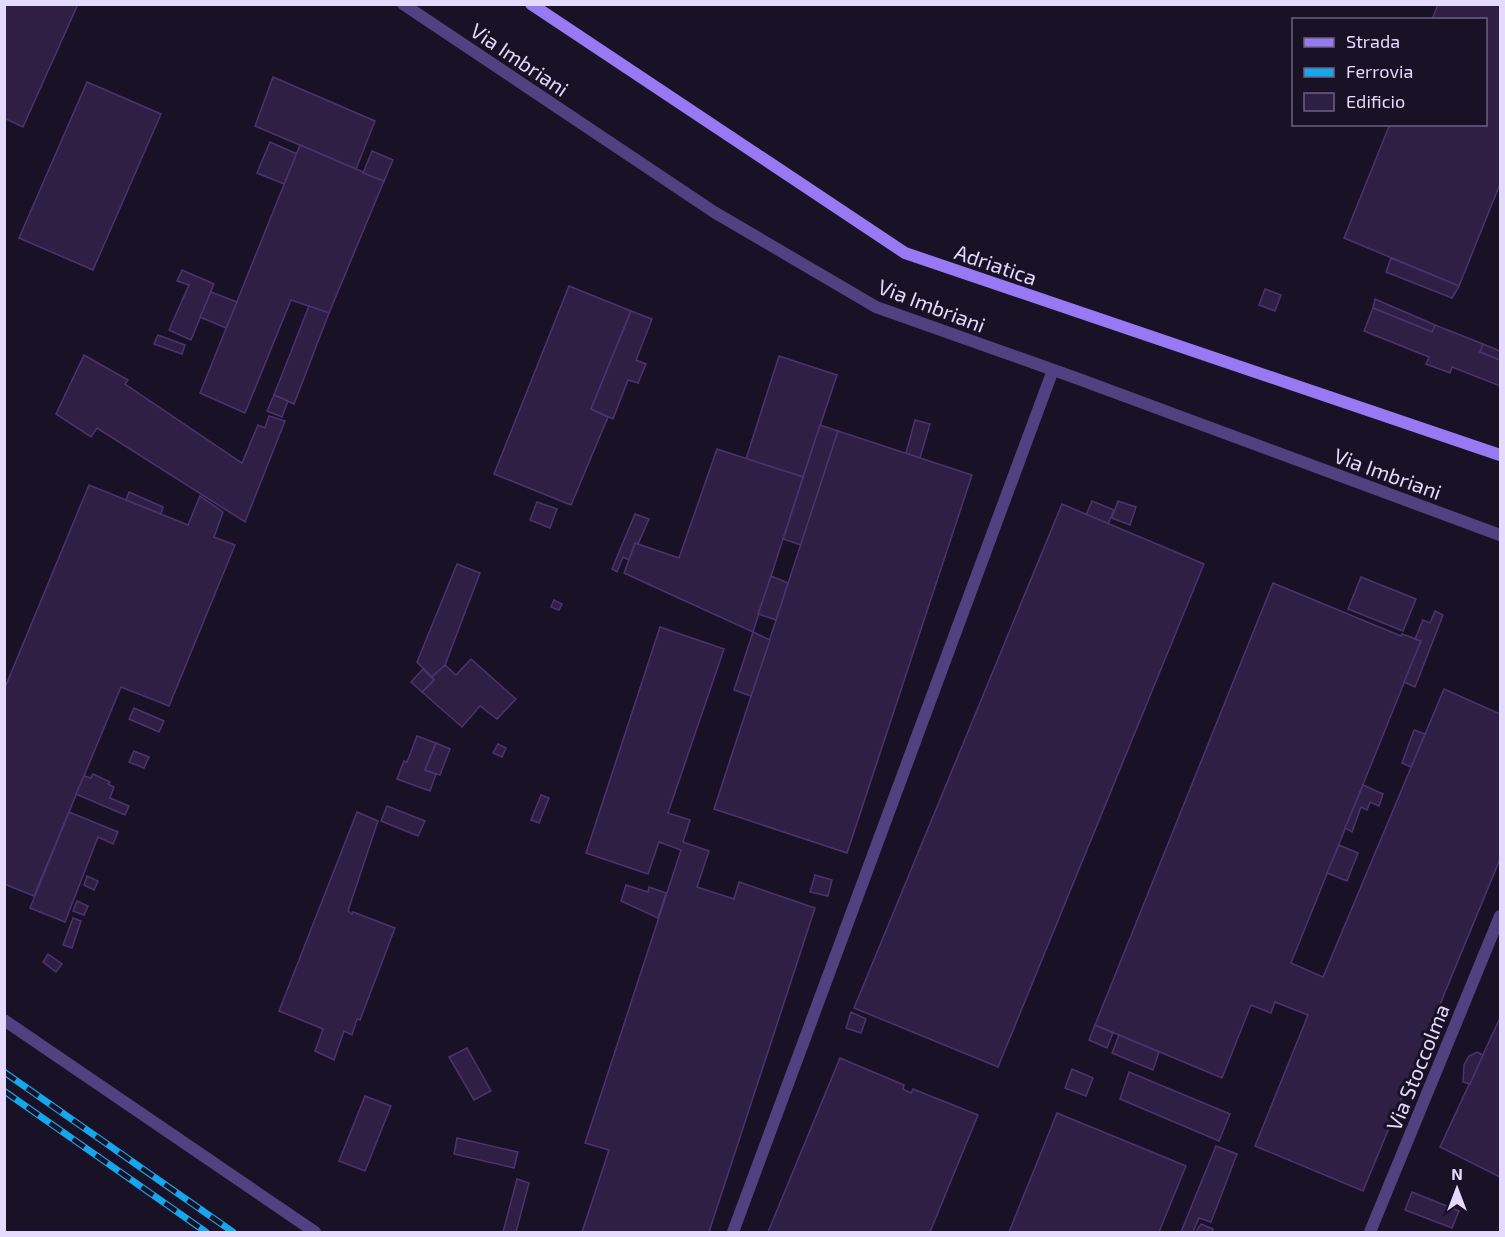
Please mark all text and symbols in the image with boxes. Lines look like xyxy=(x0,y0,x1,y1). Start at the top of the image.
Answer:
street label: Via Imbriani xyxy=(466,17,574,101)
legend xyxy=(1292,18,1487,126)
text: Strada xyxy=(1346,30,1400,52)
text: Ferrovia xyxy=(1346,60,1413,82)
text: Edificio xyxy=(1346,90,1405,112)
street label: Adriatica xyxy=(952,238,1040,290)
street label: Via Imbriani xyxy=(875,273,989,337)
street label: Via Imbriani xyxy=(1331,442,1445,504)
street label: Via Stoccolma xyxy=(1380,1000,1454,1134)
north arrow xyxy=(1427,1159,1487,1219)
text: N xyxy=(1451,1164,1463,1183)

